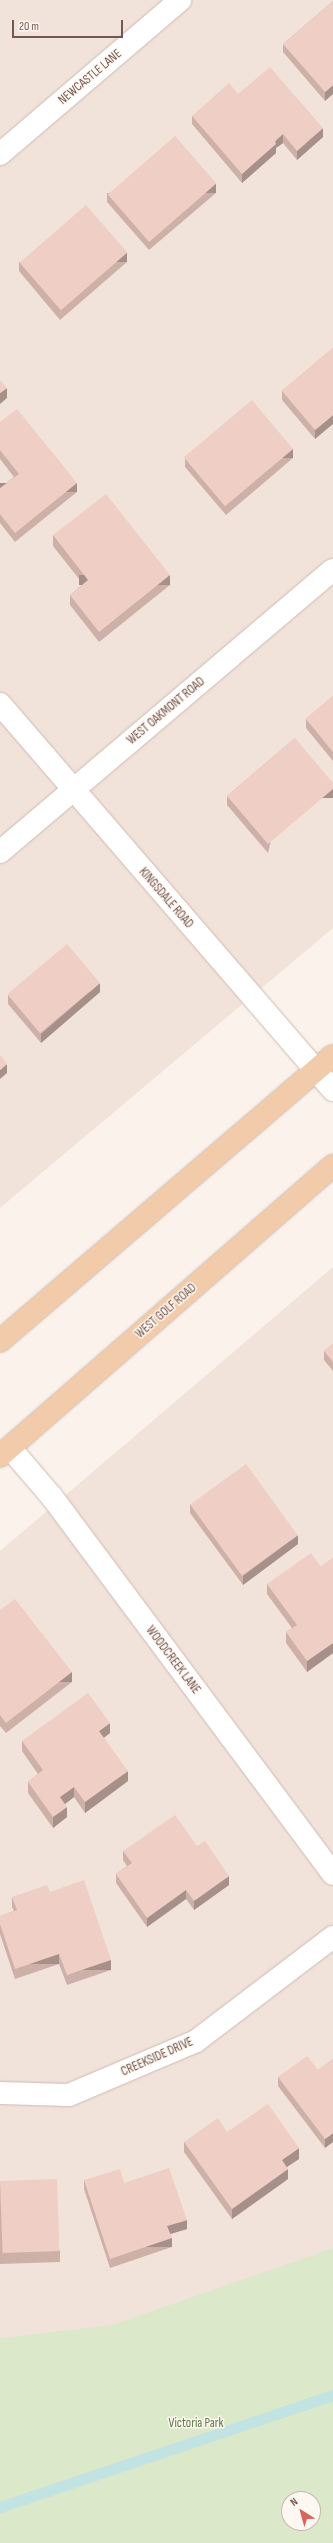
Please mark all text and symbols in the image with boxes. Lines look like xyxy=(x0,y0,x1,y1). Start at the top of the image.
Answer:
scale bar xyxy=(14,12,125,38)
text: 20 m xyxy=(19,19,39,34)
street label: NEWCASTLE LANE xyxy=(55,46,125,108)
street label: WEST OAKMONT ROAD xyxy=(124,674,208,748)
street label: KINGSDALE ROAD xyxy=(135,864,197,932)
street label: WEST GOLF ROAD xyxy=(132,1280,200,1342)
street label: WOODCREEK LANE xyxy=(142,1623,204,1697)
street label: CREEKSIDE DRIVE xyxy=(119,2034,195,2080)
park label: Victoria Park xyxy=(169,2415,223,2431)
north arrow xyxy=(281,2491,321,2531)
text: N xyxy=(288,2495,300,2509)

